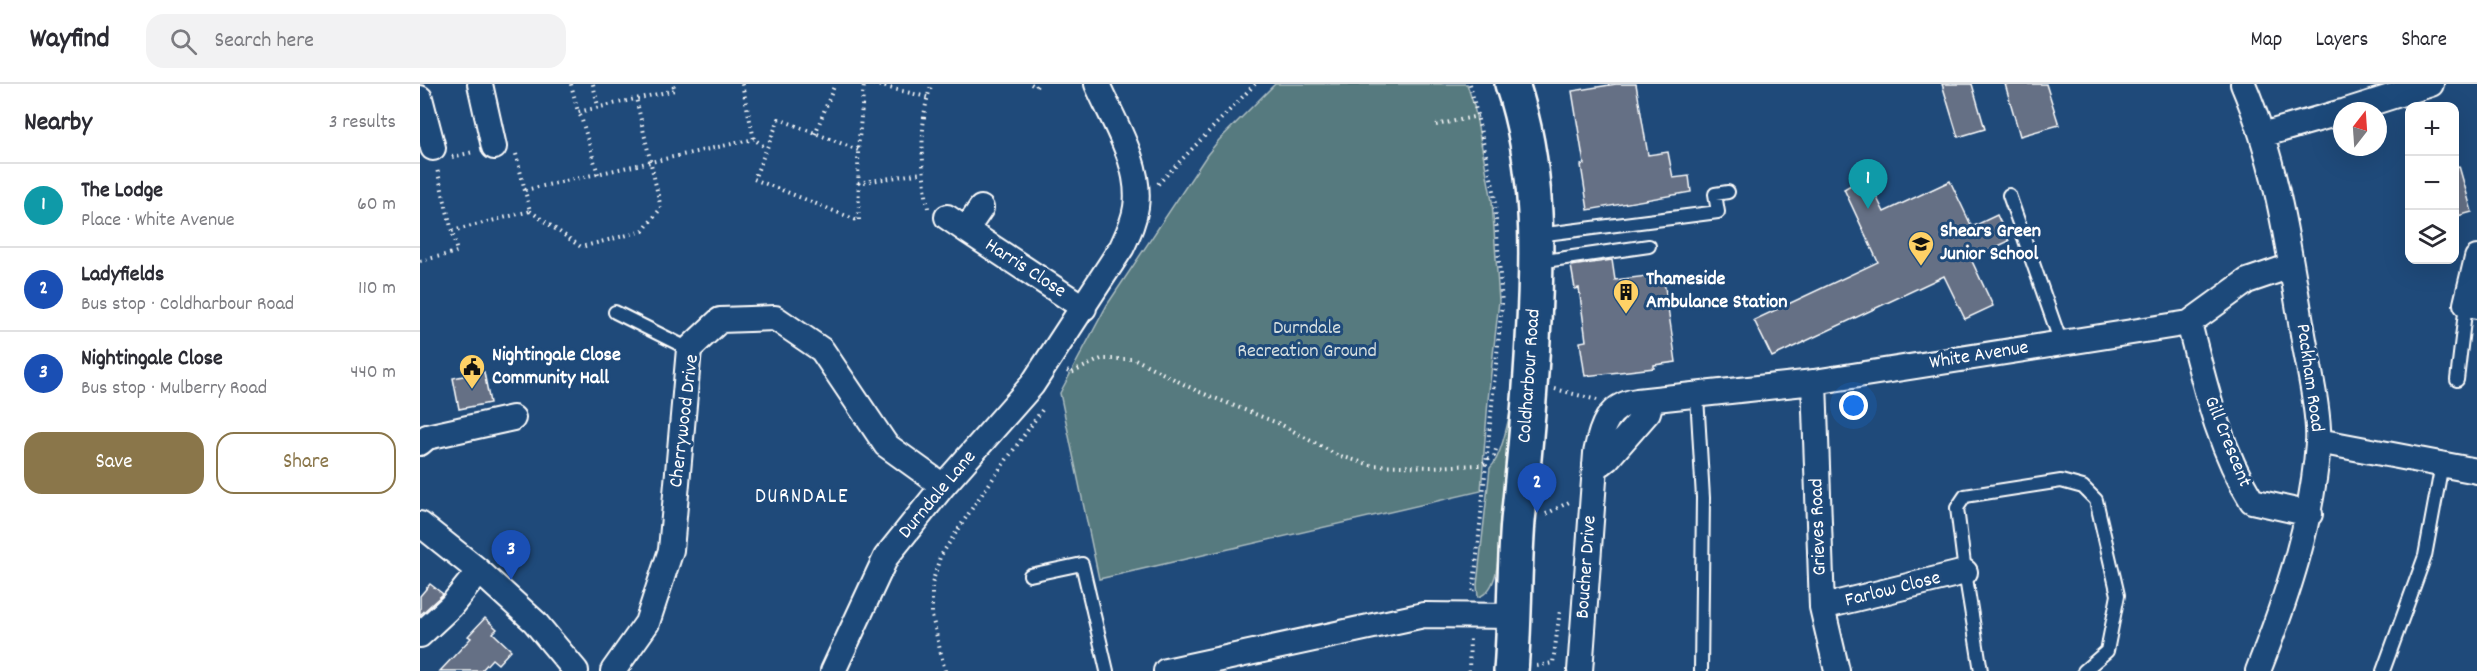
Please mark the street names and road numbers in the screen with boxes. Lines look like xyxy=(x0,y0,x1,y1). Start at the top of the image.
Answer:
street label: Harris Close xyxy=(979,232,1071,306)
street label: Coldharbour Road xyxy=(1511,308,1549,444)
street label: Packham Road xyxy=(2288,322,2330,434)
street label: White Avenue xyxy=(1928,334,2031,378)
street label: Cherrywood Drive xyxy=(663,353,707,489)
street label: Gill Crescent xyxy=(2196,392,2258,492)
street label: Durndale Lane xyxy=(893,444,984,545)
street label: Grieves Road xyxy=(1803,478,1835,576)
street label: Boucher Drive xyxy=(1569,514,1605,620)
street label: Farlow Close xyxy=(1842,565,1944,615)

